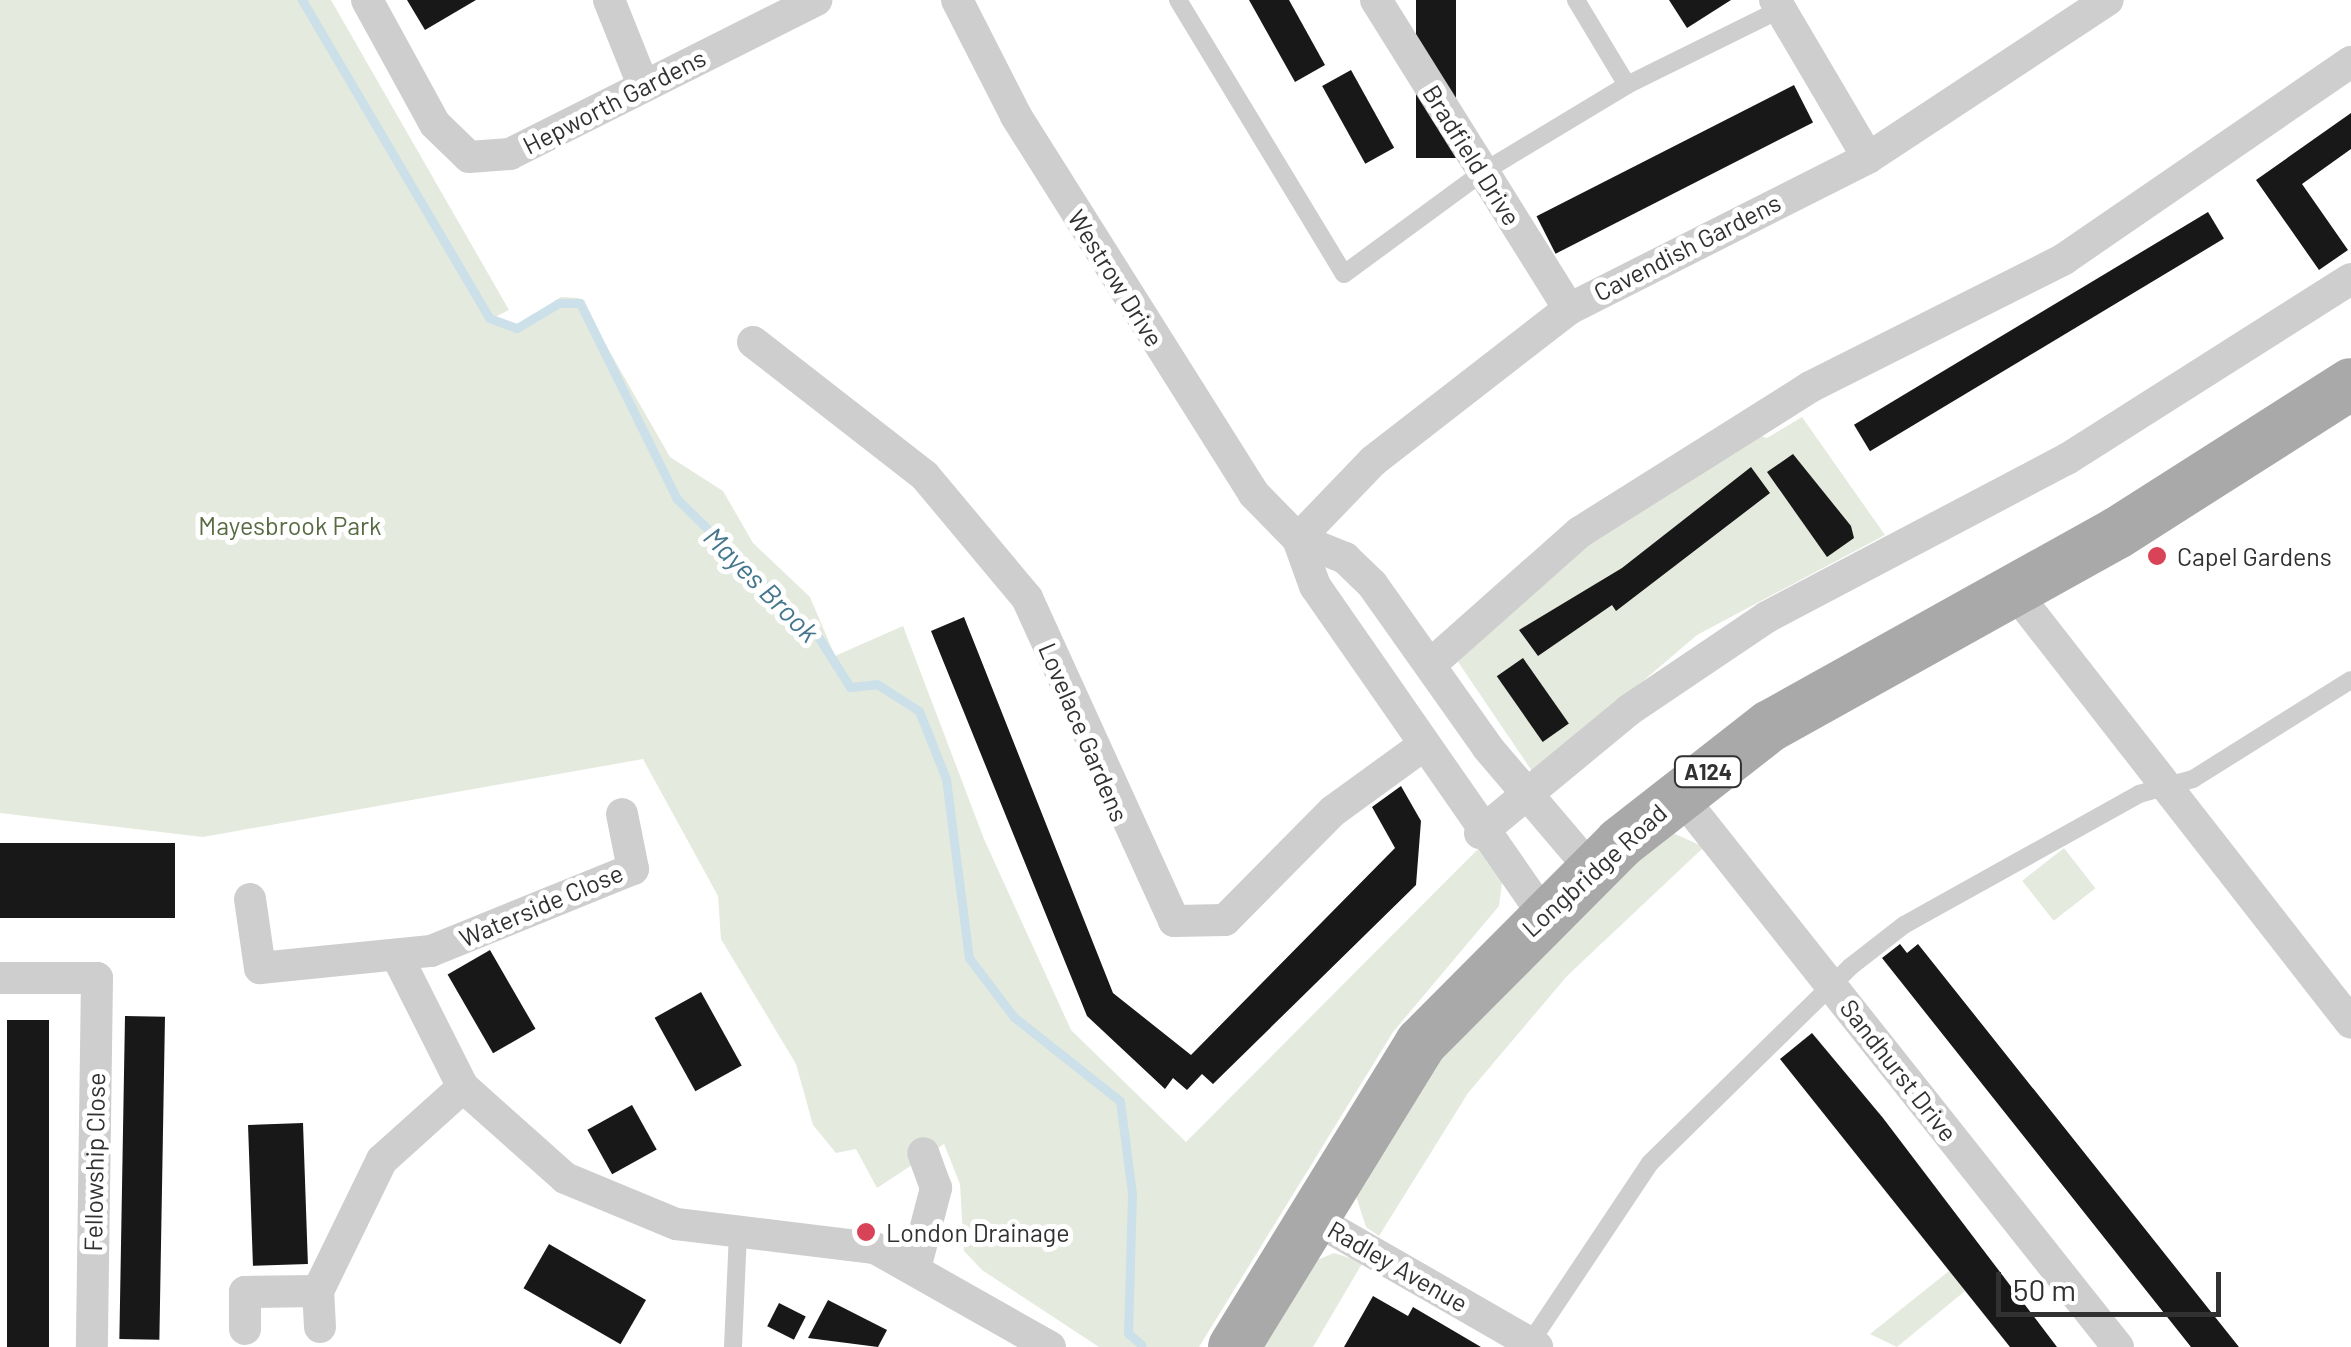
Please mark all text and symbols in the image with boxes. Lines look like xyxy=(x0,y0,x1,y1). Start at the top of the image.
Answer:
street label: Hepworth Gardens xyxy=(518,42,710,160)
street label: Bradfield Drive xyxy=(1417,79,1527,231)
street label: Cavendish Gardens xyxy=(1589,187,1785,307)
street label: Westrow Drive xyxy=(1062,204,1170,352)
park label: Mayesbrook Park xyxy=(198,510,382,540)
water label: Mayes Brook xyxy=(697,519,827,649)
place label: Capel Gardens xyxy=(2177,541,2332,571)
marker: Capel Gardens xyxy=(2146,545,2168,567)
street label: Lovelace Gardens xyxy=(1033,638,1135,826)
road number: A124 xyxy=(1673,755,1743,789)
street label: Longbridge Road xyxy=(1515,797,1673,943)
street label: Waterside Close xyxy=(455,857,627,953)
street label: Sandhurst Drive xyxy=(1834,993,1964,1147)
street label: Fellowship Close xyxy=(77,1072,111,1252)
street label: Radley Avenue xyxy=(1323,1214,1473,1318)
place label: London Drainage xyxy=(886,1217,1069,1247)
marker: London Drainage xyxy=(855,1221,877,1243)
scale bar xyxy=(2001,1252,2226,1314)
text: 50 m xyxy=(2013,1271,2076,1307)

